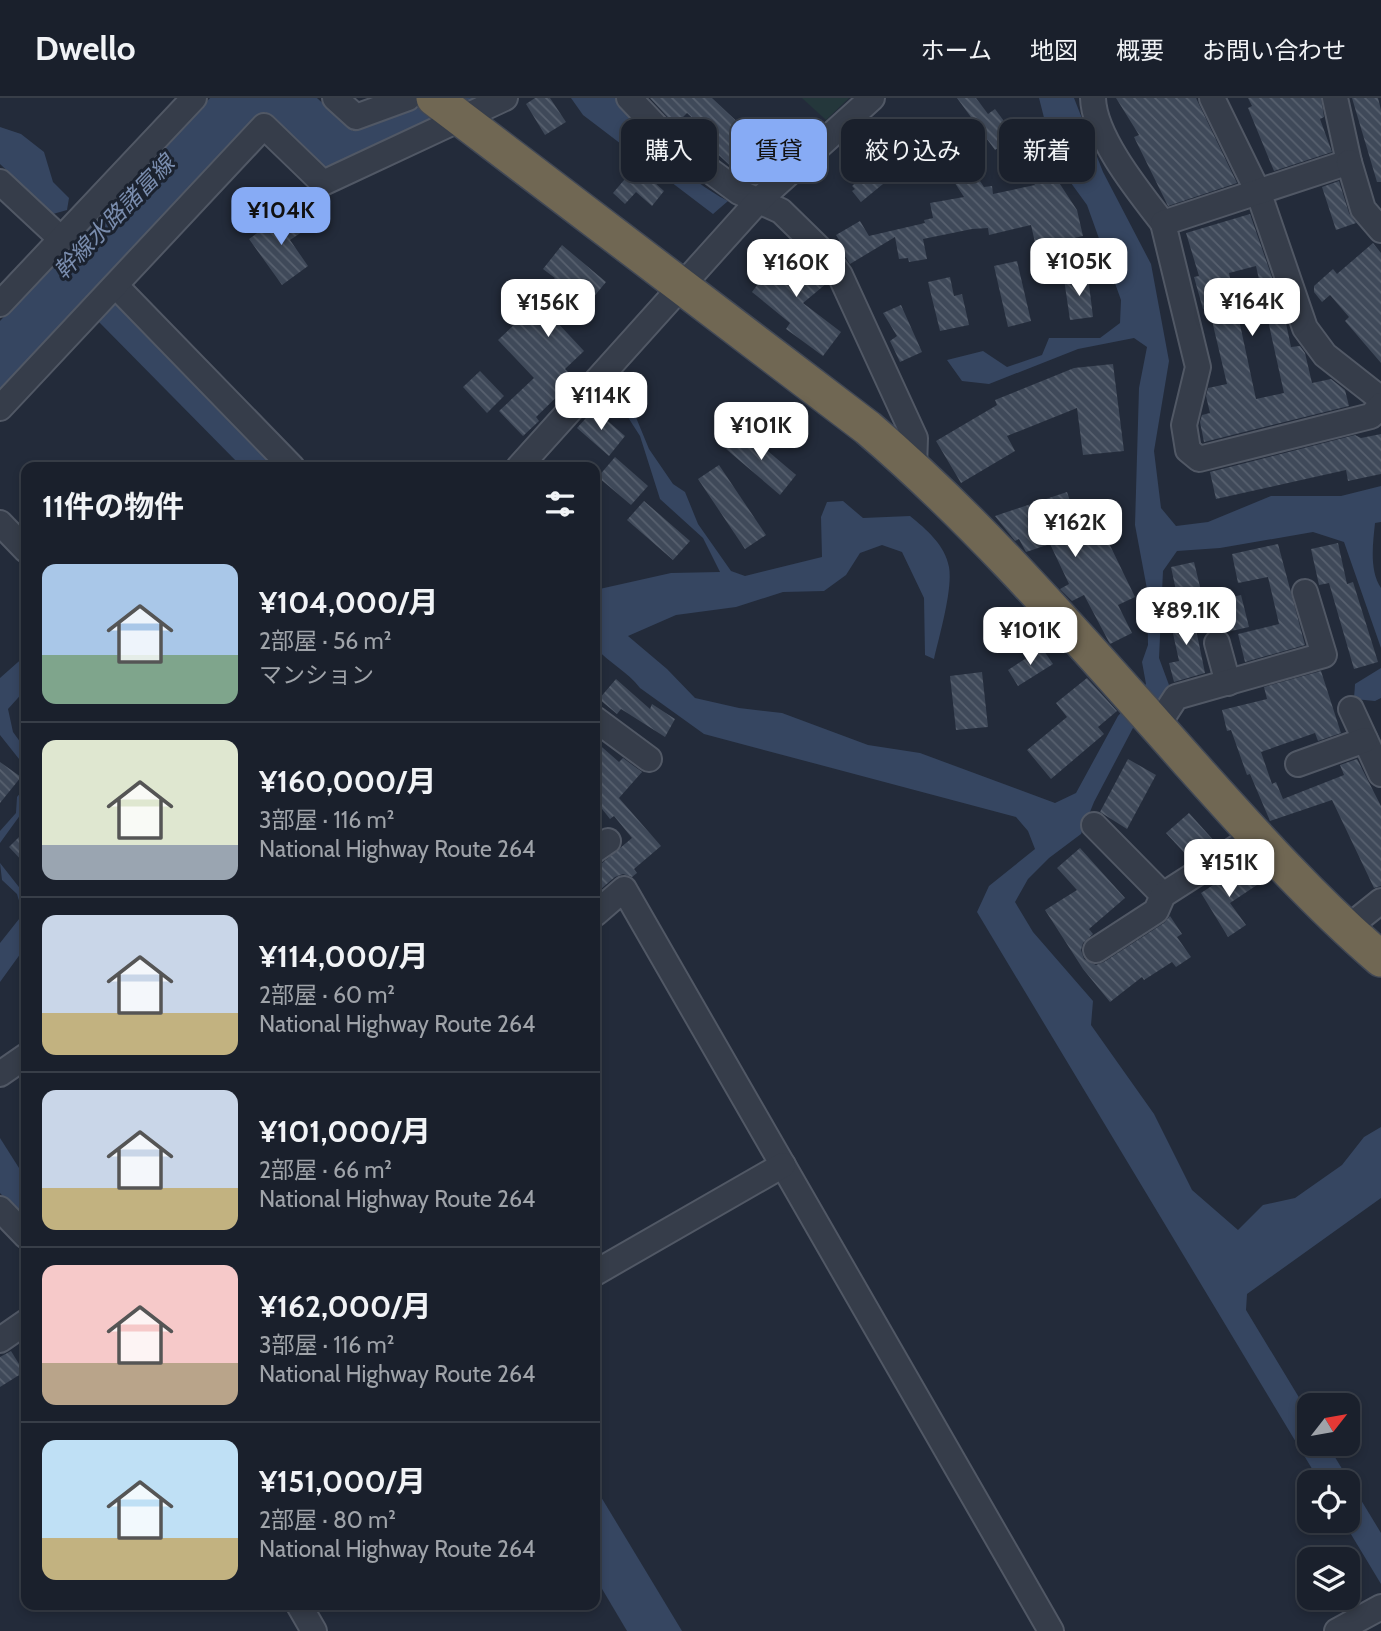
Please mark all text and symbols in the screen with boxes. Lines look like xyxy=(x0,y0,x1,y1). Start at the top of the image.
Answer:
text: Dwello xyxy=(35,28,136,68)
text: ホーム xyxy=(921,36,992,65)
text: 地図 xyxy=(1030,36,1078,65)
text: 概要 xyxy=(1116,36,1164,65)
text: お問い合わせ xyxy=(1202,36,1346,65)
chip: 購入 xyxy=(621,119,717,182)
chip: 賃貸 xyxy=(731,119,827,182)
chip: 絞り込み xyxy=(841,119,985,182)
chip: 新着 xyxy=(999,119,1095,182)
water label: 幹線水路諸富線 xyxy=(48,147,182,285)
pin: ¥104K xyxy=(232,188,330,247)
text: ¥104K xyxy=(247,196,315,224)
pin: ¥105K xyxy=(1030,238,1128,298)
pin: ¥160K xyxy=(747,240,845,299)
text: ¥105K xyxy=(1046,247,1112,275)
text: ¥160K xyxy=(763,248,829,276)
pin: ¥164K xyxy=(1203,278,1301,338)
pin: ¥156K xyxy=(499,280,597,339)
text: ¥164K xyxy=(1220,287,1284,315)
text: ¥156K xyxy=(517,288,579,316)
pin: ¥114K xyxy=(552,372,650,432)
text: ¥114K xyxy=(571,381,631,409)
pin: ¥101K xyxy=(712,402,810,462)
text: ¥101K xyxy=(730,411,792,439)
icon: filters xyxy=(541,485,579,523)
text: 11件の物件 xyxy=(42,488,184,525)
pin: ¥162K xyxy=(1026,500,1124,559)
text: ¥162K xyxy=(1044,508,1106,536)
text: ¥104,000/月 xyxy=(259,584,439,621)
pin: ¥89.1K xyxy=(1129,588,1243,647)
icon: home xyxy=(98,592,182,676)
text: ¥89.1K xyxy=(1152,596,1220,624)
pin: ¥101K xyxy=(981,608,1079,667)
text: ¥101K xyxy=(999,616,1061,644)
text: 2部屋 · 56 m² xyxy=(259,627,391,655)
text: マンション xyxy=(259,661,374,689)
text: ¥160,000/月 xyxy=(259,763,437,800)
icon: home xyxy=(98,768,182,852)
text: 3部屋 · 116 m² xyxy=(259,806,394,834)
text: National Highway Route 264 xyxy=(259,835,535,863)
pin: ¥151K xyxy=(1180,840,1278,899)
text: ¥151K xyxy=(1200,848,1258,876)
text: ¥114,000/月 xyxy=(259,938,429,975)
icon: home xyxy=(98,943,182,1027)
text: 2部屋 · 60 m² xyxy=(259,981,395,1009)
text: National Highway Route 264 xyxy=(259,1010,535,1038)
text: ¥101,000/月 xyxy=(259,1113,431,1150)
icon: home xyxy=(98,1118,182,1202)
text: 2部屋 · 66 m² xyxy=(259,1156,392,1184)
text: National Highway Route 264 xyxy=(259,1185,535,1213)
text: ¥162,000/月 xyxy=(259,1288,432,1325)
icon: home xyxy=(98,1293,182,1377)
text: 3部屋 · 116 m² xyxy=(259,1331,394,1359)
text: National Highway Route 264 xyxy=(259,1360,535,1388)
north arrow xyxy=(1297,1393,1360,1456)
map controls xyxy=(1297,1393,1360,1610)
text: ¥151,000/月 xyxy=(259,1463,426,1500)
icon: home xyxy=(98,1468,182,1552)
button: locate xyxy=(1297,1470,1360,1533)
text: 2部屋 · 80 m² xyxy=(259,1506,396,1534)
text: National Highway Route 264 xyxy=(259,1535,535,1563)
button: layers xyxy=(1297,1547,1360,1610)

